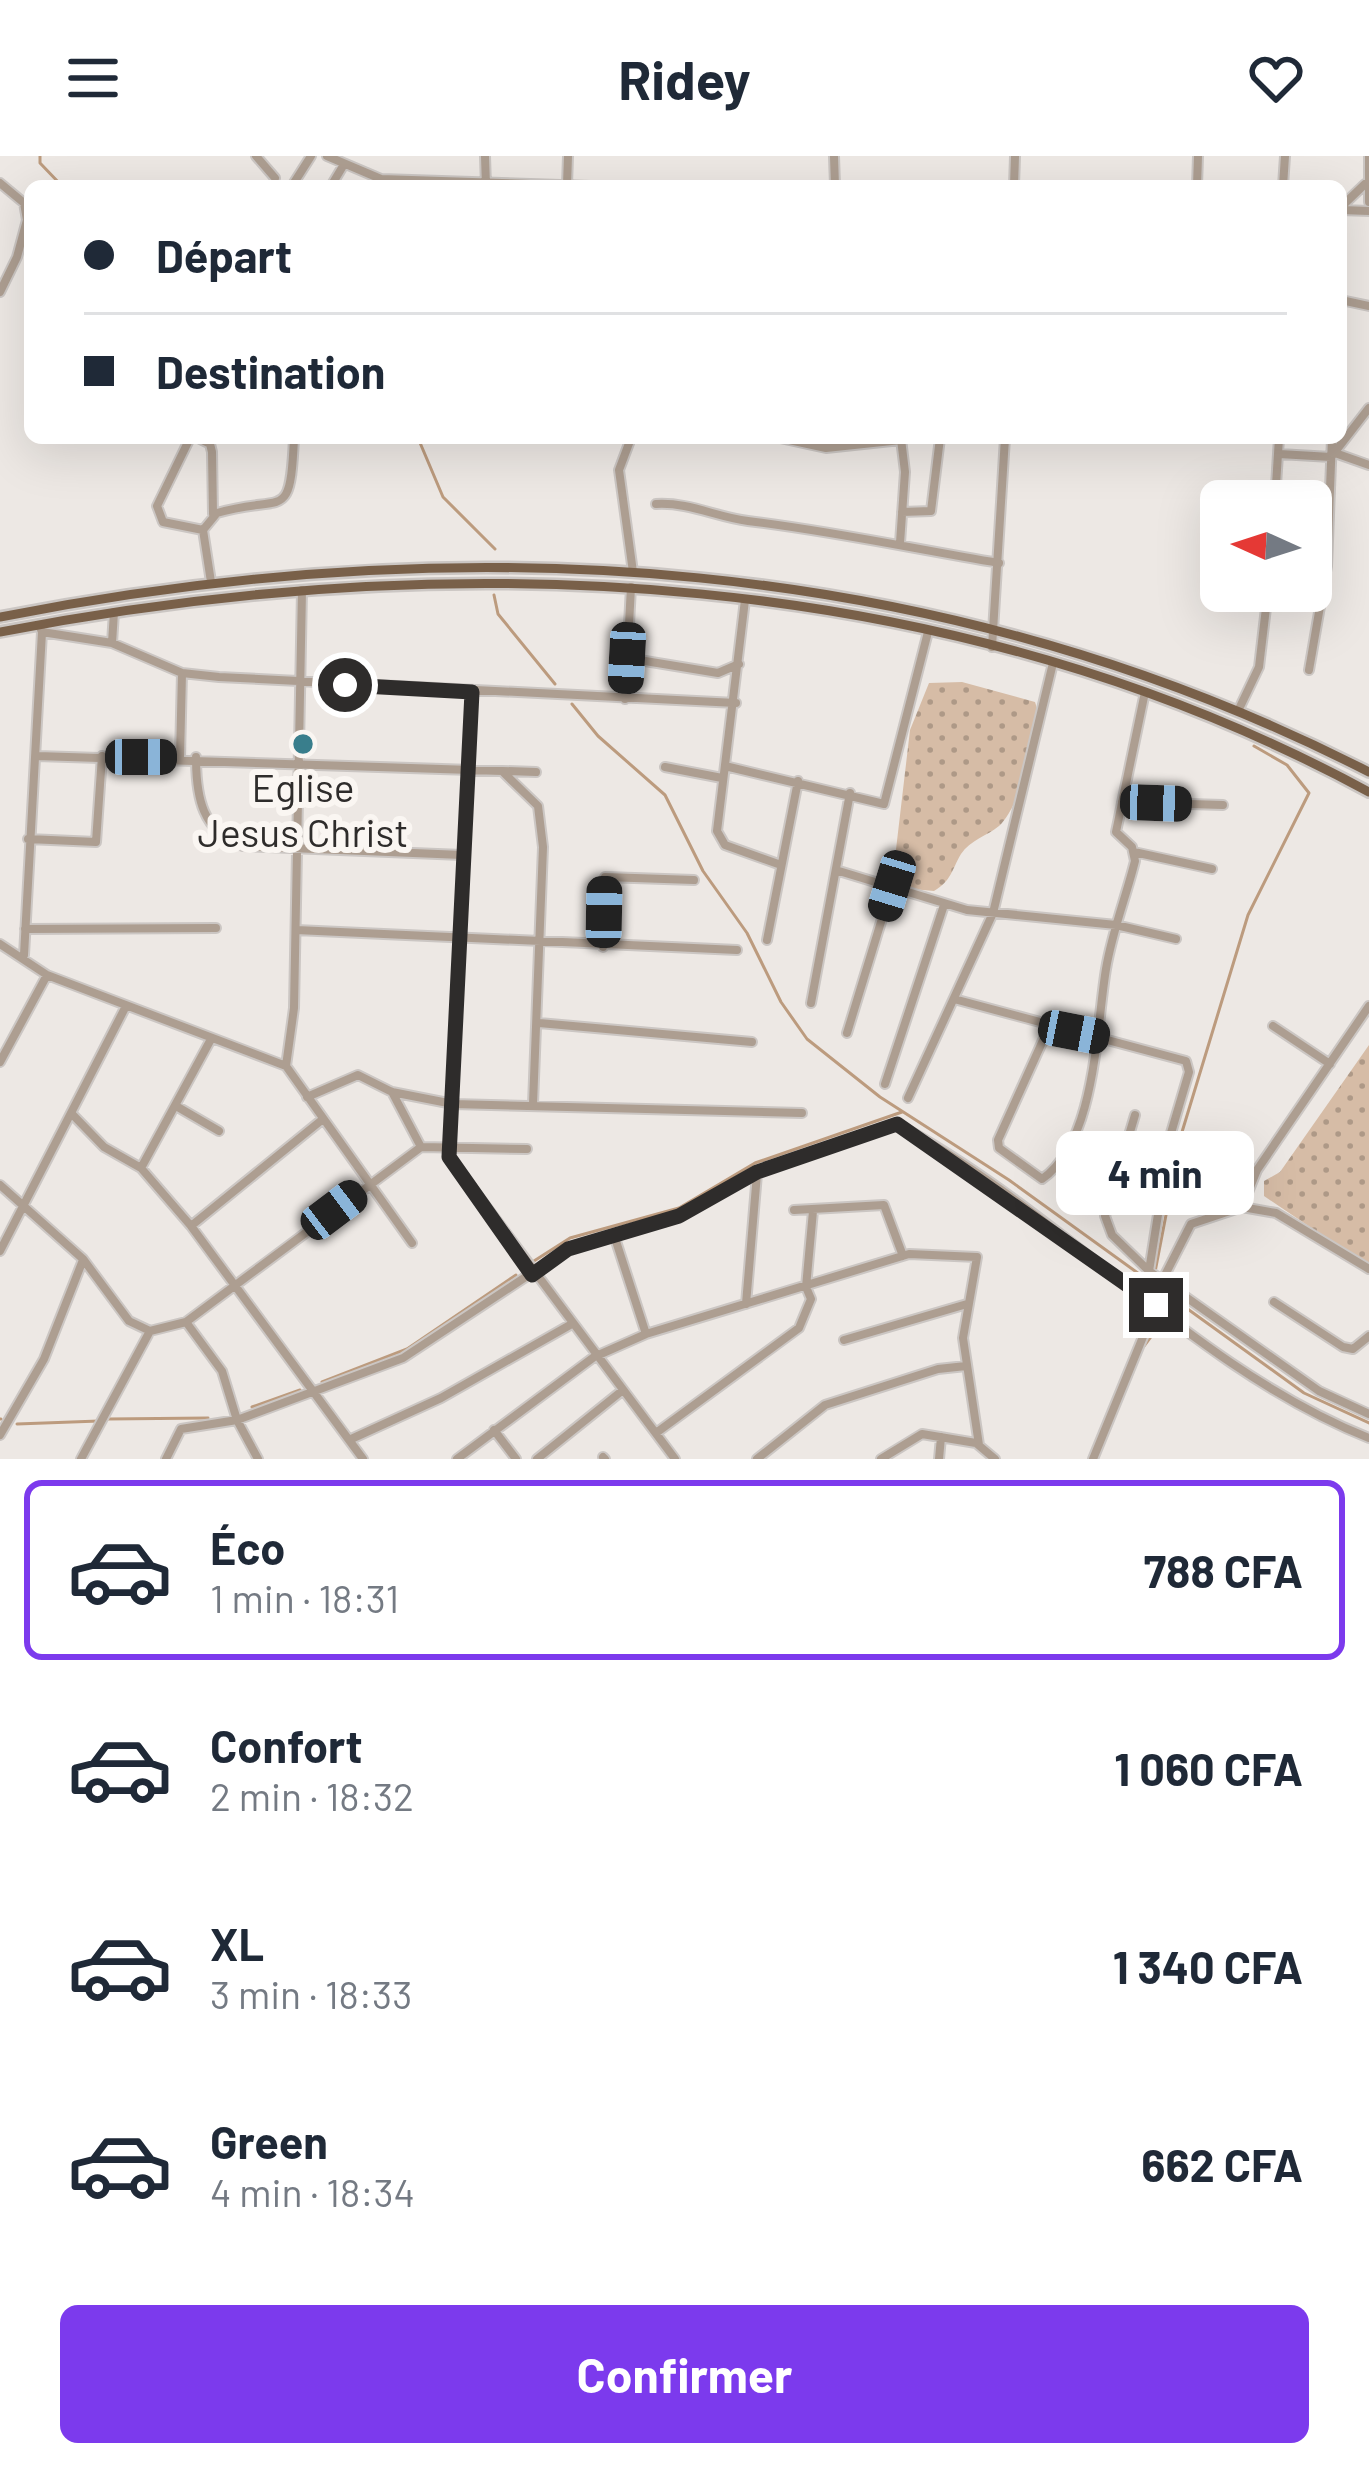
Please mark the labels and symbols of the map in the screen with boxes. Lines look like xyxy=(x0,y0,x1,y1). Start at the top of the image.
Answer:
north arrow xyxy=(1200,480,1332,612)
car xyxy=(607,621,647,695)
route start xyxy=(318,658,372,712)
marker: Eglise Jesus Christ xyxy=(290,731,316,757)
car xyxy=(105,739,177,775)
place label: Eglise Jesus Christ xyxy=(198,763,408,855)
car xyxy=(1119,784,1193,822)
car xyxy=(864,846,920,926)
car xyxy=(585,876,623,948)
car xyxy=(1035,1007,1113,1057)
callout: 4 min xyxy=(1057,1131,1255,1215)
car xyxy=(294,1174,374,1246)
route end xyxy=(1129,1278,1183,1332)

